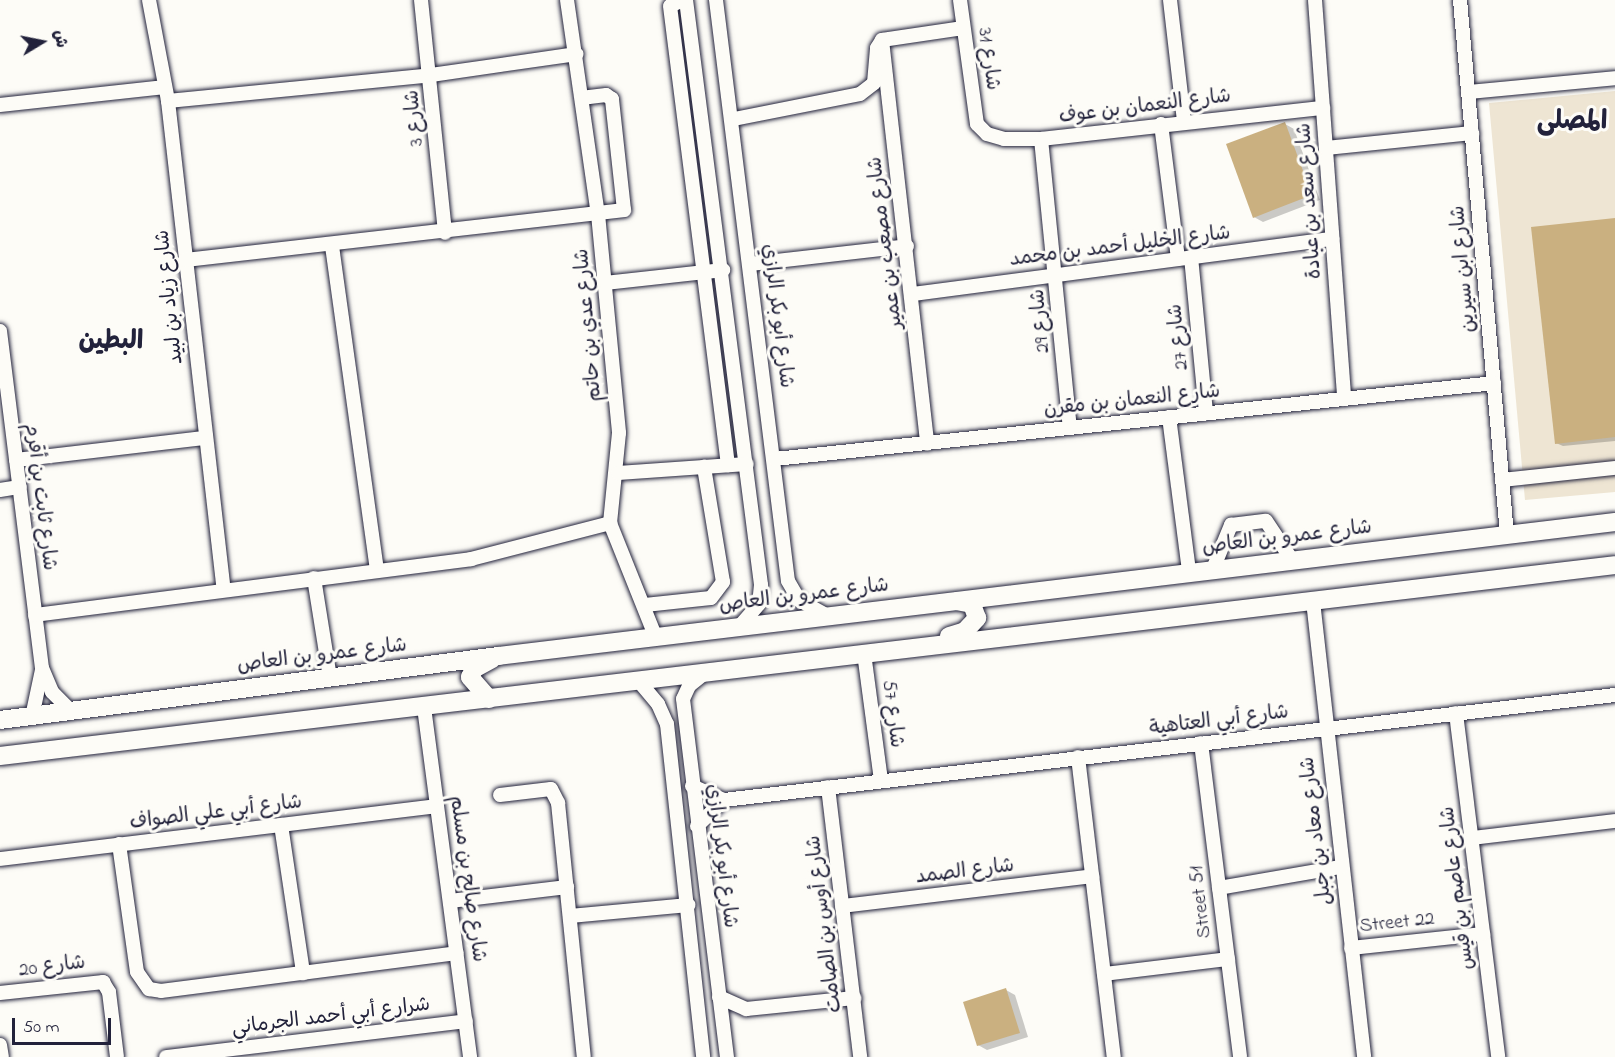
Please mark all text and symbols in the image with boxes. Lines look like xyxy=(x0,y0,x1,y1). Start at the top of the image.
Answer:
north arrow xyxy=(12,12,72,72)
street label: شارع 31 xyxy=(972,26,1004,92)
text: ش xyxy=(46,28,73,50)
street label: شارع النعمان بن عوف xyxy=(1058,85,1232,129)
street label: شارع 3 xyxy=(401,89,429,147)
district label: المصلى xyxy=(1537,107,1607,139)
street label: شارع سعد بن عبادة xyxy=(1293,122,1327,280)
street label: شارع مصعب بن عمير xyxy=(864,155,908,331)
street label: شارع ابن سيرين xyxy=(1446,204,1482,334)
street label: شارع الخليل أحمد بن محمد xyxy=(1008,222,1232,272)
street label: شارع زياد بن لبيد xyxy=(151,229,189,365)
street label: شارع أبو بكر الرازي xyxy=(756,243,798,389)
street label: شارع عدي بن حاتم xyxy=(570,247,608,403)
street label: شارع 29 xyxy=(1026,288,1056,354)
street label: شارع 27 xyxy=(1164,303,1194,371)
district label: البطين xyxy=(79,327,143,359)
street label: شارع النعمان بن مقرن xyxy=(1043,380,1221,422)
street label: شارع ثابت بن أقرم xyxy=(19,422,61,572)
street label: شارع عمرو بن العاص xyxy=(1201,516,1373,560)
street label: شارع عمرو بن العاص xyxy=(718,574,890,618)
street label: شارع عمرو بن العاص xyxy=(236,634,408,678)
street label: شارع 57 xyxy=(876,679,908,749)
street label: شارع أبي العتاهية xyxy=(1148,701,1290,741)
street label: شارع معاد بن جبل xyxy=(1296,755,1338,907)
street label: شارع أبو بكر الرازي xyxy=(700,783,742,929)
street label: شارع أبي علي الصواف xyxy=(128,791,304,835)
street label: شارع صالح بن مسلم xyxy=(443,794,491,964)
street label: شارع عاصم بن قيس xyxy=(1436,805,1480,971)
street label: شارع أوس بن الصامت xyxy=(802,834,848,1014)
street label: شارع الصمد xyxy=(914,854,1016,890)
street label: Street 51 xyxy=(1185,864,1217,940)
street label: Street 22 xyxy=(1358,907,1436,939)
street label: شارع 20 xyxy=(17,951,87,983)
street label: شرارع أبي أحمد الجرماني xyxy=(230,993,432,1041)
scale bar xyxy=(15,1006,114,1044)
text: 50 m xyxy=(23,1015,60,1041)

